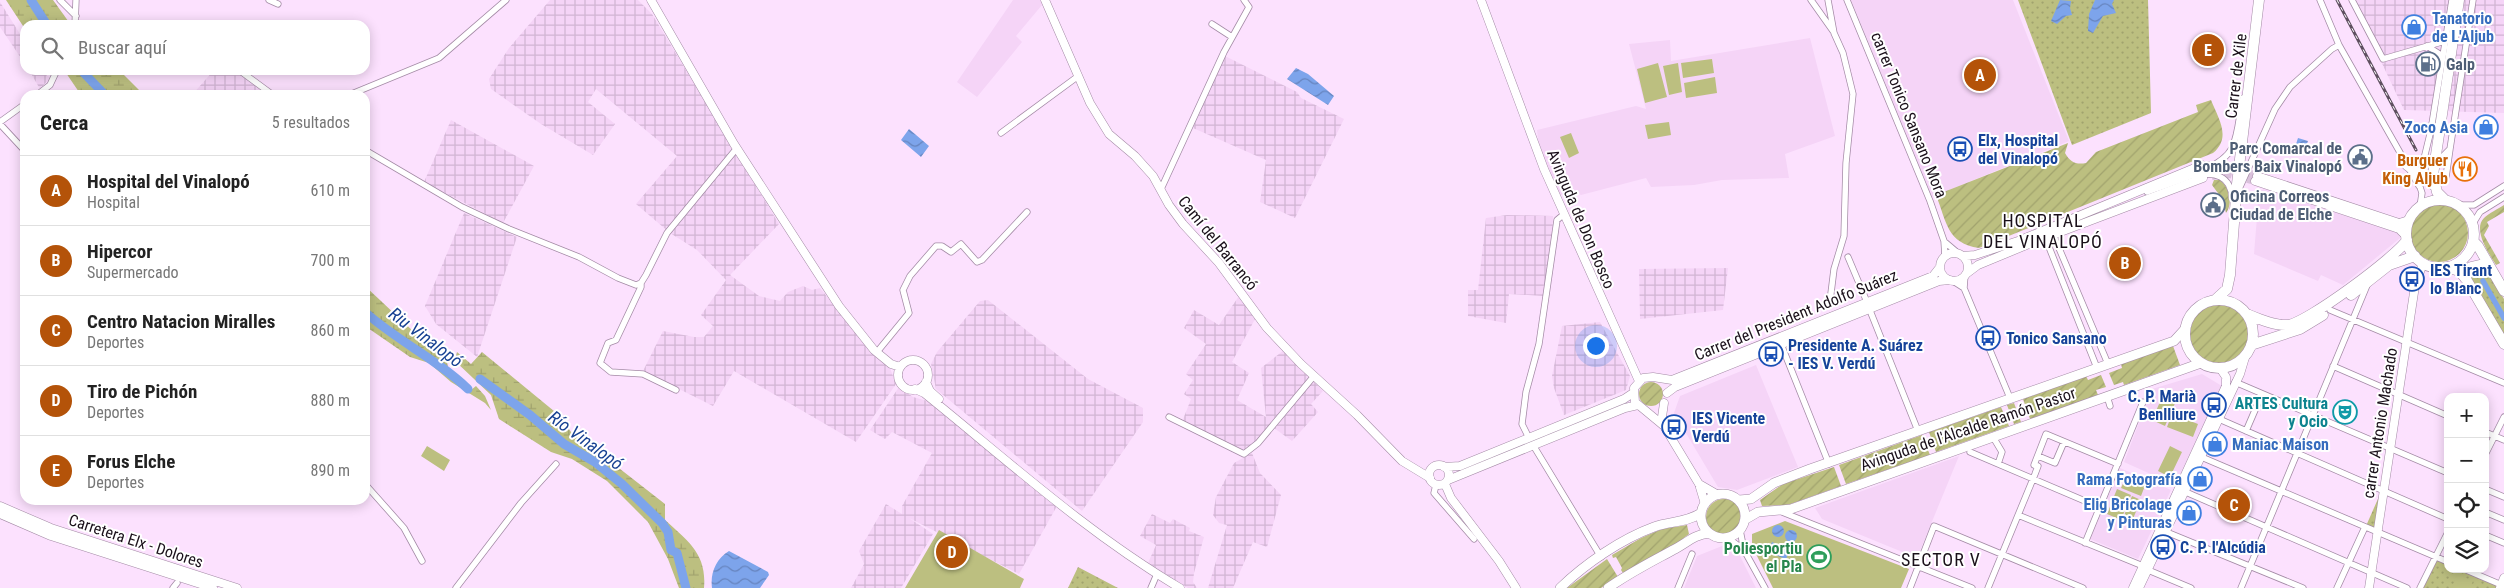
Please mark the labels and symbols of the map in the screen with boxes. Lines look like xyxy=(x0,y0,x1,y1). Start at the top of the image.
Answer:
place label: Tanatorio de L'Aljub xyxy=(2432,9,2494,46)
shop icon: Tanatorio de L'Aljub xyxy=(2401,14,2427,40)
street label: carrer Tonico Sansano Mora xyxy=(1867,29,1951,201)
pin: E xyxy=(2192,31,2224,69)
street label: Carrer de Xile xyxy=(2221,33,2251,119)
fuel station icon: Galp xyxy=(2415,51,2441,77)
place label: Galp xyxy=(2446,55,2475,74)
pin: A xyxy=(1964,56,1996,94)
shop icon: Zoco Asia xyxy=(2473,114,2499,140)
place label: Zoco Asia xyxy=(2404,118,2468,137)
place label: Elx, Hospital del Vinalopó xyxy=(1978,131,2058,168)
bus stop icon: Elx, Hospital del Vinalopó xyxy=(1947,136,1973,162)
place label: Parc Comarcal de Bombers Baix Vinalopó xyxy=(2193,139,2342,176)
public building icon: Parc Comarcal de Bombers Baix Vinalopó xyxy=(2347,144,2373,170)
street label: Avinguda de Don Bosco xyxy=(1543,147,1619,291)
place label: Burguer King Aljub xyxy=(2382,151,2448,188)
restaurant icon: Burguer King Aljub xyxy=(2452,156,2478,182)
place label: Oficina Correos Ciudad de Elche xyxy=(2230,187,2332,224)
street label: Camí del Barrancó xyxy=(1174,192,1262,294)
public building icon: Oficina Correos Ciudad de Elche xyxy=(2200,192,2226,218)
district label: HOSPITAL DEL VINALOPÓ xyxy=(1983,210,2103,252)
pin: B xyxy=(2109,244,2141,282)
place label: IES Tirant lo Blanc xyxy=(2430,261,2492,298)
street label: Carrer del President Adolfo Suárez xyxy=(1692,265,1900,365)
bus stop icon: IES Tirant lo Blanc xyxy=(2399,266,2425,292)
water label: Riu Vinalopó xyxy=(385,303,467,372)
bus stop icon: Tonico Sansano xyxy=(1975,325,2001,351)
place label: Tonico Sansano xyxy=(2006,329,2107,348)
your location xyxy=(1583,333,1609,359)
place label: Presidente A. Suárez - IES V. Verdú xyxy=(1788,336,1923,373)
bus stop icon: Presidente A. Suárez - IES V. Verdú xyxy=(1758,341,1784,367)
street label: carrer Antonio Machado xyxy=(2359,346,2401,500)
street label: Avinguda de l'Alcalde Ramón Pastor xyxy=(1858,383,2078,475)
place label: C. P. Marià Benlliure xyxy=(2128,387,2196,424)
bus stop icon: C. P. Marià Benlliure xyxy=(2201,392,2227,418)
place label: ARTES Cultura y Ocio xyxy=(2235,394,2328,431)
theatre icon: ARTES Cultura y Ocio xyxy=(2332,399,2358,425)
water label: Río Vinalopó xyxy=(545,406,628,474)
place label: IES Vicente Verdú xyxy=(1692,409,1766,446)
bus stop icon: IES Vicente Verdú xyxy=(1661,414,1687,440)
shop icon: Maniac Maison xyxy=(2202,431,2228,457)
place label: Maniac Maison xyxy=(2232,435,2329,454)
shop icon: Rama Fotografía xyxy=(2187,466,2213,492)
place label: Rama Fotografía xyxy=(2077,470,2182,489)
pin: C xyxy=(2218,486,2250,524)
place label: Elig Bricolage y Pinturas xyxy=(2083,495,2172,532)
shop icon: Elig Bricolage y Pinturas xyxy=(2176,500,2202,526)
street label: Carretera Elx - Dolores xyxy=(66,510,206,572)
pin: D xyxy=(936,533,968,571)
bus stop icon: C. P. l'Alcúdia xyxy=(2150,534,2176,560)
place label: C. P. l'Alcúdia xyxy=(2180,538,2266,557)
place label: Poliesportiu el Pla xyxy=(1724,539,1802,576)
sports icon: Poliesportiu el Pla xyxy=(1806,544,1832,570)
district label: SECTOR V xyxy=(1901,549,1981,570)

